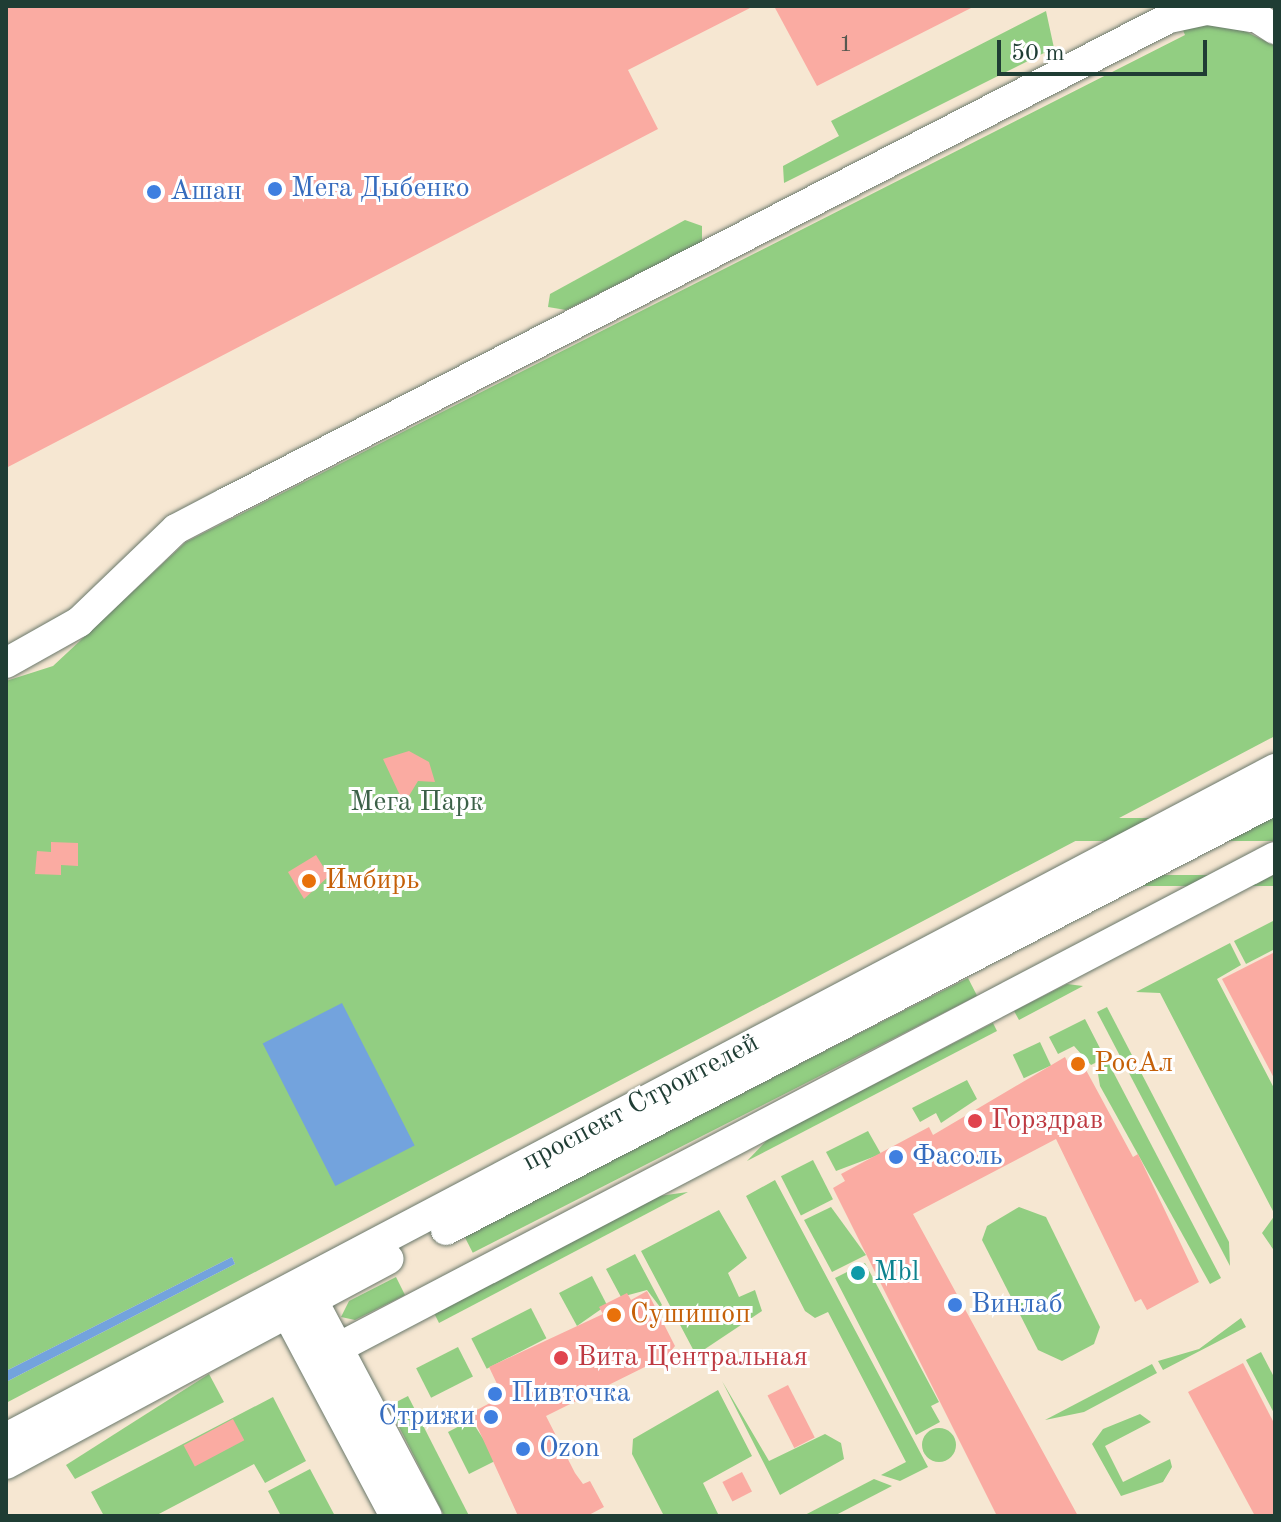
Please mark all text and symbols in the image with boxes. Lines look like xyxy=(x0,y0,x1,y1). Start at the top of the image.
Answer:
scale bar xyxy=(1001,24,1211,74)
house number: 1 xyxy=(839,32,853,60)
text: 50 m xyxy=(1011,42,1065,66)
place label: Мега Дыбенко xyxy=(291,172,470,206)
place label: Ашан xyxy=(170,175,242,209)
marker: Мега Дыбенко xyxy=(266,180,284,198)
marker: Ашан xyxy=(145,183,163,201)
park label: Мега Парк xyxy=(350,786,484,820)
place label: Имбирь xyxy=(325,864,419,898)
marker: Имбирь xyxy=(300,872,318,890)
street label: проспект Строителей xyxy=(517,1026,765,1180)
place label: РосАл xyxy=(1094,1047,1173,1081)
marker: РосАл xyxy=(1069,1055,1087,1073)
place label: Горздрав xyxy=(991,1104,1103,1138)
marker: Горздрав xyxy=(966,1112,984,1130)
place label: Фасоль xyxy=(912,1140,1003,1174)
marker: Фасоль xyxy=(887,1148,905,1166)
place label: Mbl xyxy=(874,1256,919,1290)
marker: Mbl xyxy=(849,1264,867,1282)
place label: Винлаб xyxy=(971,1288,1063,1322)
marker: Винлаб xyxy=(946,1296,964,1314)
place label: Сушишоп xyxy=(630,1298,751,1332)
marker: Сушишоп xyxy=(605,1306,623,1324)
place label: Вита Центральная xyxy=(577,1341,808,1375)
marker: Вита Центральная xyxy=(552,1349,570,1367)
place label: Пивточка xyxy=(511,1377,631,1411)
marker: Пивточка xyxy=(486,1385,504,1403)
place label: Стрижи xyxy=(378,1400,475,1434)
marker: Стрижи xyxy=(482,1408,500,1426)
place label: Ozon xyxy=(539,1432,600,1466)
marker: Ozon xyxy=(514,1440,532,1458)

